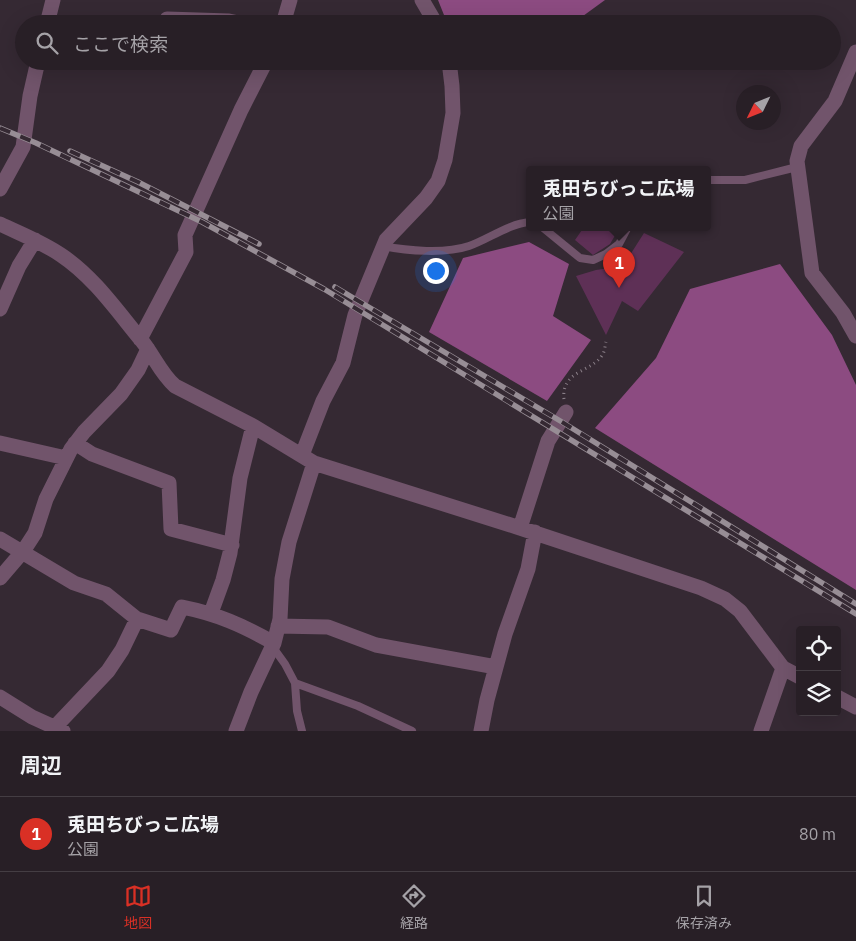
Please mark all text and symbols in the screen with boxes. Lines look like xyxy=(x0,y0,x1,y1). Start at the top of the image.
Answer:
search box xyxy=(15,15,841,70)
icon: search xyxy=(33,29,61,57)
text: ここで検索 xyxy=(73,32,168,56)
north arrow xyxy=(736,85,781,130)
popup xyxy=(526,166,711,231)
text: 兎田ちびっこ広場 xyxy=(542,176,695,200)
text: 公園 xyxy=(542,203,575,223)
pin: 1 xyxy=(603,247,635,288)
your location xyxy=(423,258,449,284)
map controls xyxy=(796,626,841,716)
button: locate xyxy=(796,626,841,671)
button: layers xyxy=(796,671,841,716)
text: 周辺 xyxy=(20,751,62,779)
text: 兎田ちびっこ広場 xyxy=(67,812,219,836)
text: 1 xyxy=(31,824,41,844)
text: 80 m xyxy=(799,824,836,844)
text: 公園 xyxy=(67,839,99,859)
tab: 地図 xyxy=(124,882,152,932)
tab: 経路 xyxy=(400,882,428,932)
tab: 保存済み xyxy=(676,882,732,932)

